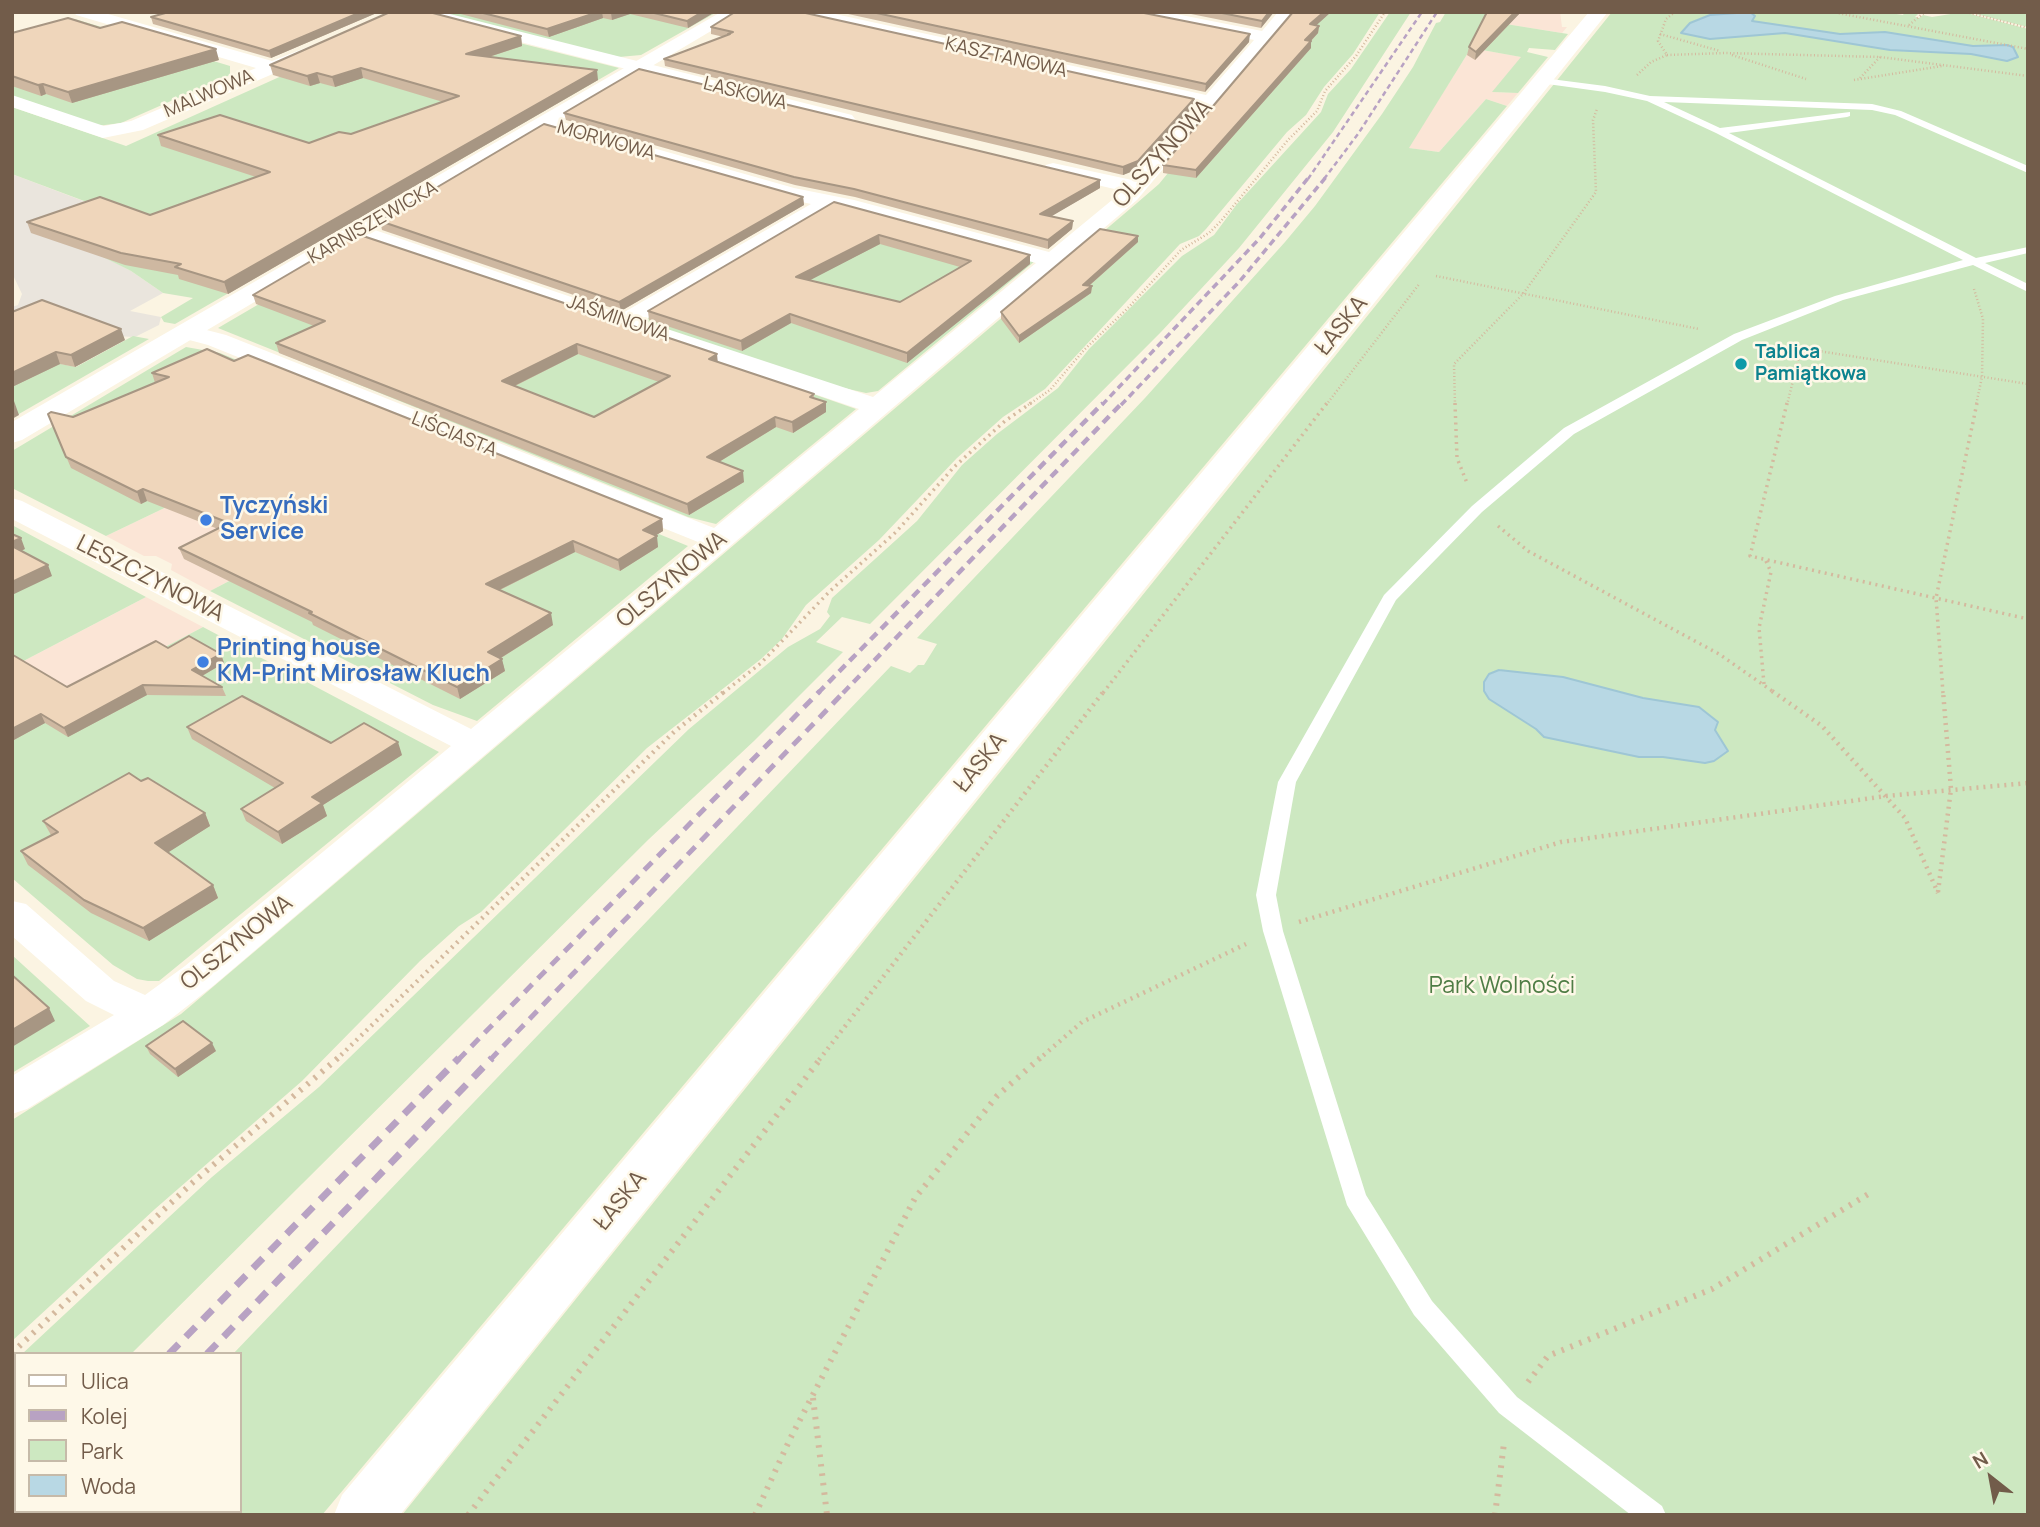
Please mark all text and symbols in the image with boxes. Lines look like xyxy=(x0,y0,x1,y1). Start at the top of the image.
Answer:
street label: KASZTANOWA xyxy=(943,33,1069,83)
street label: MALWOWA xyxy=(161,65,257,123)
street label: LASKOWA xyxy=(701,73,789,115)
street label: OLSZYNOWA xyxy=(1107,94,1219,214)
street label: MORWOWA xyxy=(554,116,658,166)
street label: KARNISZEWICKA xyxy=(304,177,442,269)
street label: JAŚMINOWA xyxy=(564,291,672,347)
street label: ŁASKA xyxy=(1310,291,1374,361)
place label: Tablica Pamiątkowa xyxy=(1755,342,1866,386)
marker: Tablica Pamiątkowa xyxy=(1733,356,1749,372)
street label: LIŚCIASTA xyxy=(408,408,500,462)
place label: Tyczyński Service xyxy=(220,493,329,547)
marker: Tyczyński Service xyxy=(198,512,214,528)
street label: OLSZYNOWA xyxy=(611,526,733,634)
street label: LESZCZYNOWA xyxy=(72,530,228,628)
place label: Printing house KM-Print Mirosław Kluch xyxy=(217,635,490,689)
marker: Printing house KM-Print Mirosław Kluch xyxy=(195,654,211,670)
street label: ŁASKA xyxy=(949,728,1013,798)
street label: OLSZYNOWA xyxy=(176,890,298,996)
park label: Park Wolności xyxy=(1429,973,1575,1001)
street label: ŁASKA xyxy=(589,1166,653,1236)
legend xyxy=(14,1352,242,1513)
text: Ulica xyxy=(81,1367,129,1395)
text: Kolej xyxy=(81,1402,127,1430)
text: Park xyxy=(81,1437,123,1465)
north arrow xyxy=(1956,1443,2026,1513)
text: N xyxy=(1968,1445,1993,1475)
text: Woda xyxy=(81,1472,136,1500)

